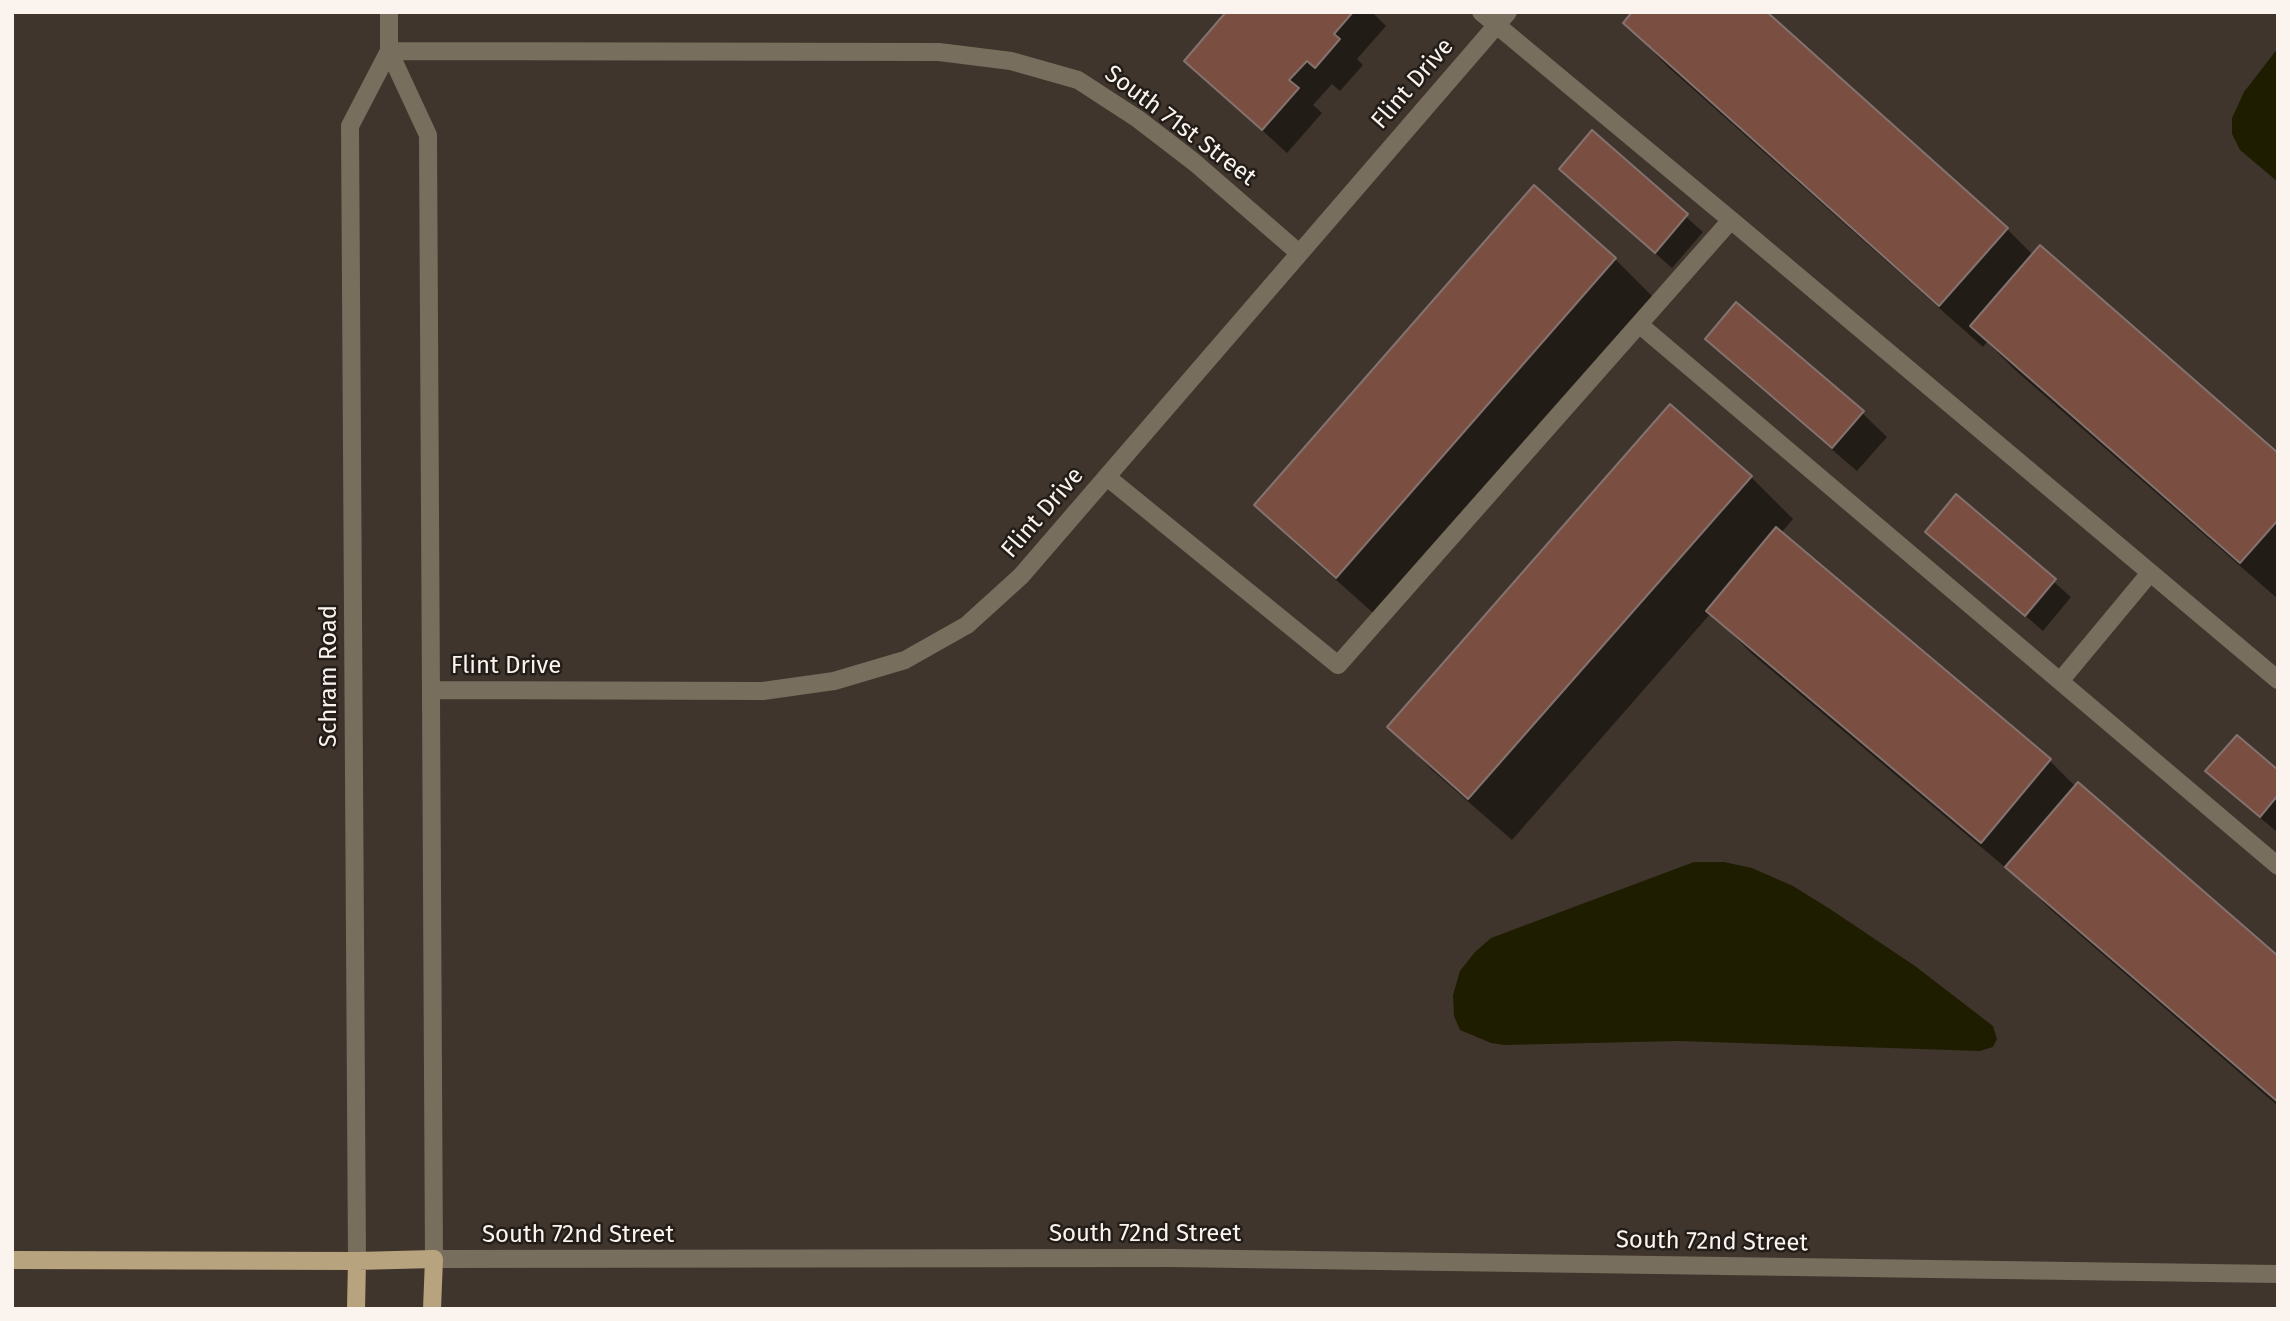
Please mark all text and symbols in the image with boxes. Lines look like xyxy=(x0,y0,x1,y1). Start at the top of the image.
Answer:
street label: Flint Drive xyxy=(1366,33,1460,135)
street label: South 71st Street xyxy=(1099,60,1261,192)
street label: Flint Drive xyxy=(996,462,1090,564)
street label: Schram Road xyxy=(315,605,343,747)
street label: Flint Drive xyxy=(451,652,561,680)
street label: South 72nd Street xyxy=(1049,1220,1241,1248)
street label: South 72nd Street xyxy=(482,1221,674,1249)
street label: South 72nd Street xyxy=(1616,1226,1808,1258)

